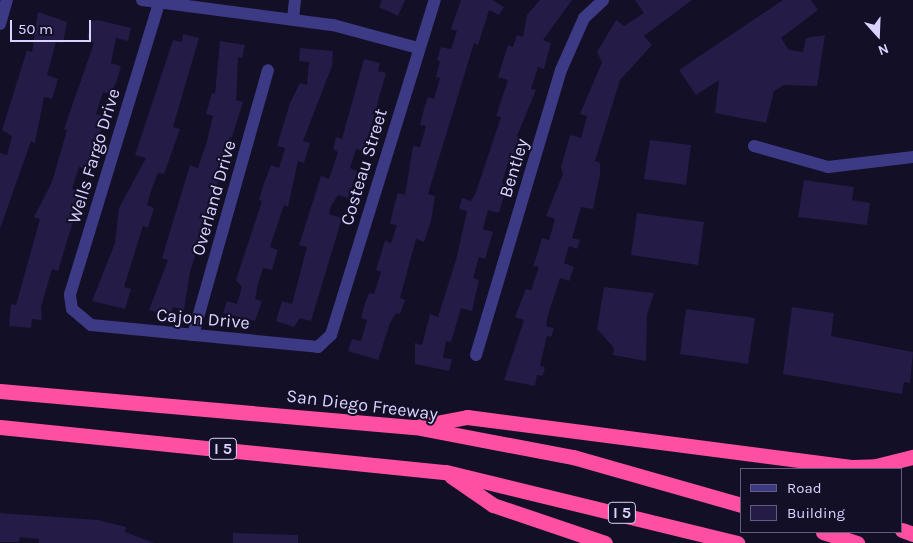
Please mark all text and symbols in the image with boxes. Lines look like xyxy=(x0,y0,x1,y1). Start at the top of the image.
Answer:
scale bar xyxy=(12,10,94,42)
north arrow xyxy=(853,10,903,60)
text: 50 m xyxy=(18,20,53,38)
text: N xyxy=(876,40,891,59)
street label: Wells Fargo Drive xyxy=(63,86,125,226)
street label: Costeau Street xyxy=(336,106,392,228)
street label: Bentley xyxy=(495,136,533,200)
street label: Overland Drive xyxy=(187,138,241,258)
street label: Cajon Drive xyxy=(155,304,251,334)
street label: San Diego Freeway xyxy=(285,385,439,425)
road number: I 5 xyxy=(208,436,238,462)
legend xyxy=(740,468,903,533)
text: Road xyxy=(787,479,822,497)
road number: I 5 xyxy=(607,499,637,526)
text: Building xyxy=(787,504,845,522)

